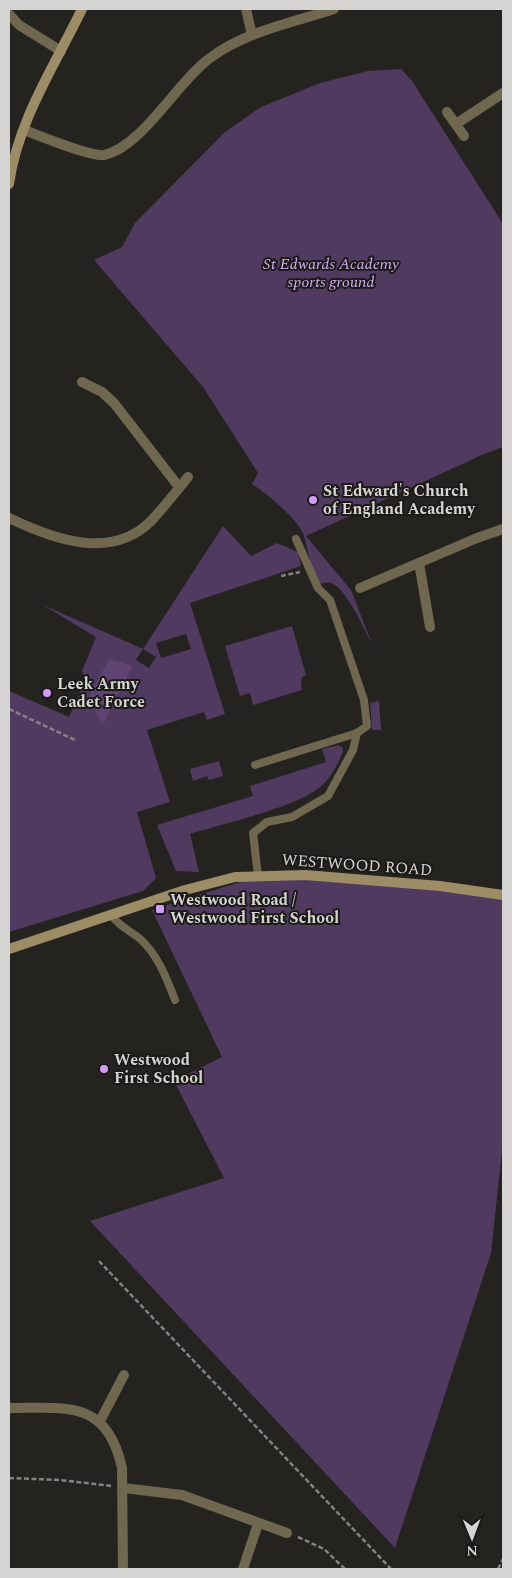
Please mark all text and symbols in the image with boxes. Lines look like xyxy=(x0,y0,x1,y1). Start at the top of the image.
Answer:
park label: St Edwards Academy sports ground xyxy=(263,252,399,294)
place label: St Edward's Church of England Academy xyxy=(323,479,476,521)
marker: St Edward's Church of England Academy xyxy=(307,494,319,506)
place label: Leek Army Cadet Force xyxy=(57,672,145,714)
marker: Leek Army Cadet Force xyxy=(41,687,53,699)
street label: WESTWOOD ROAD xyxy=(281,848,433,882)
place label: Westwood Road / Westwood First School xyxy=(170,888,339,930)
marker: Westwood Road / Westwood First School xyxy=(154,903,166,915)
place label: Westwood First School xyxy=(114,1048,203,1090)
marker: Westwood First School xyxy=(98,1063,110,1075)
north arrow xyxy=(447,1513,497,1563)
text: N xyxy=(466,1540,478,1561)

